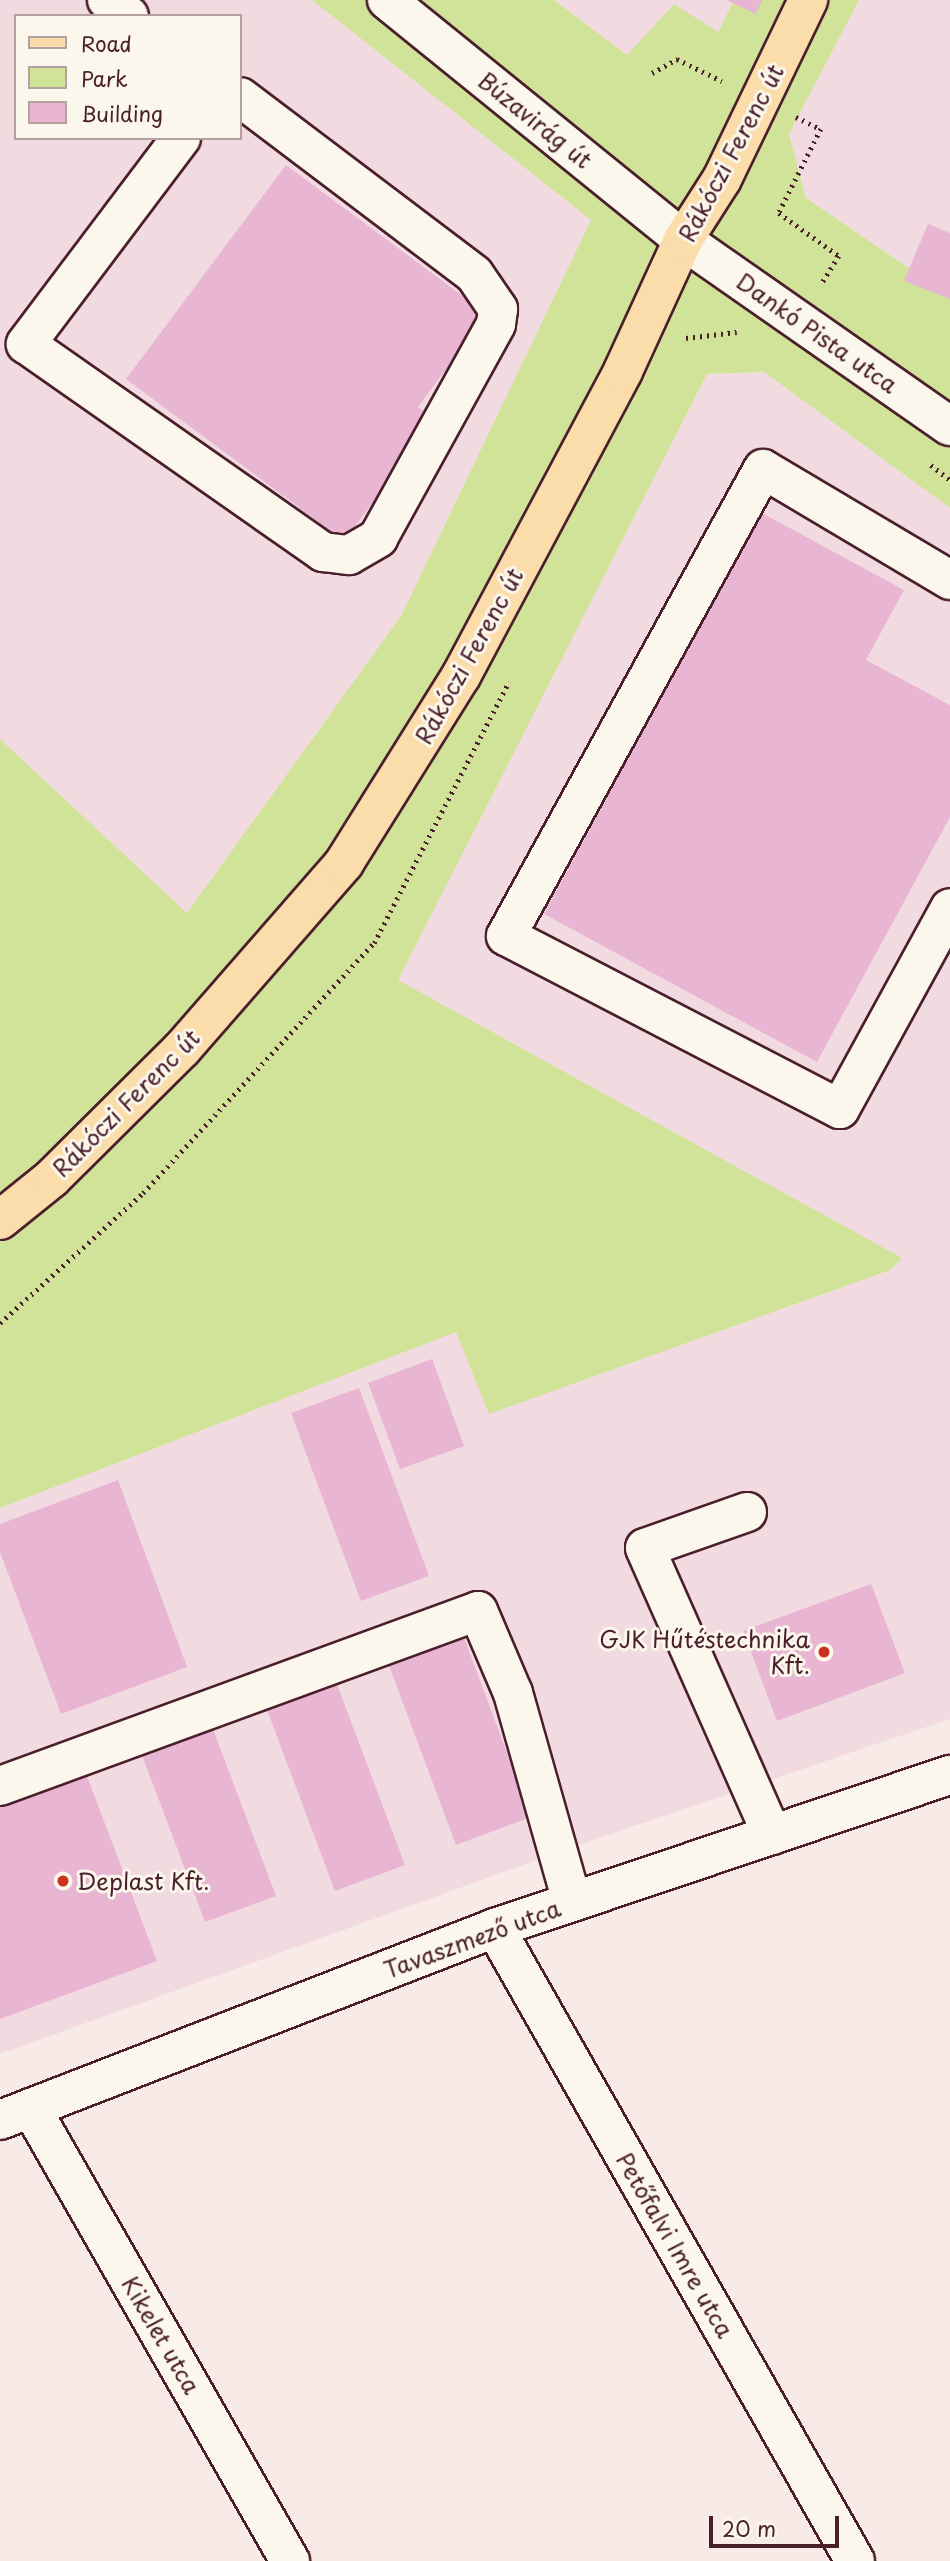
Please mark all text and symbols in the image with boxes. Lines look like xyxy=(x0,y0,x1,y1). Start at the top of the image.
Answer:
legend xyxy=(14,14,242,140)
text: Road xyxy=(81,27,132,59)
street label: Rákóczi Ferenc út xyxy=(673,60,789,246)
text: Park xyxy=(81,62,128,94)
street label: Búzavirág út xyxy=(473,66,597,174)
text: Building xyxy=(81,97,163,129)
street label: Dankó Pista utca xyxy=(731,267,903,399)
street label: Rákóczi Ferenc út xyxy=(409,563,529,749)
street label: Rákóczi Ferenc út xyxy=(47,1024,205,1182)
place label: GJK Hűtéstechnika Kft. xyxy=(597,1625,810,1679)
marker: GJK Hűtéstechnika Kft. xyxy=(816,1644,832,1660)
place label: Deplast Kft. xyxy=(77,1867,210,1895)
marker: Deplast Kft. xyxy=(55,1873,71,1889)
street label: Tavaszmező utca xyxy=(379,1894,565,1984)
street label: Petőfalvi Imre utca xyxy=(611,2147,739,2343)
street label: Kikelet utca xyxy=(116,2270,206,2400)
scale bar xyxy=(712,2502,842,2546)
text: 20 m xyxy=(722,2512,776,2544)

